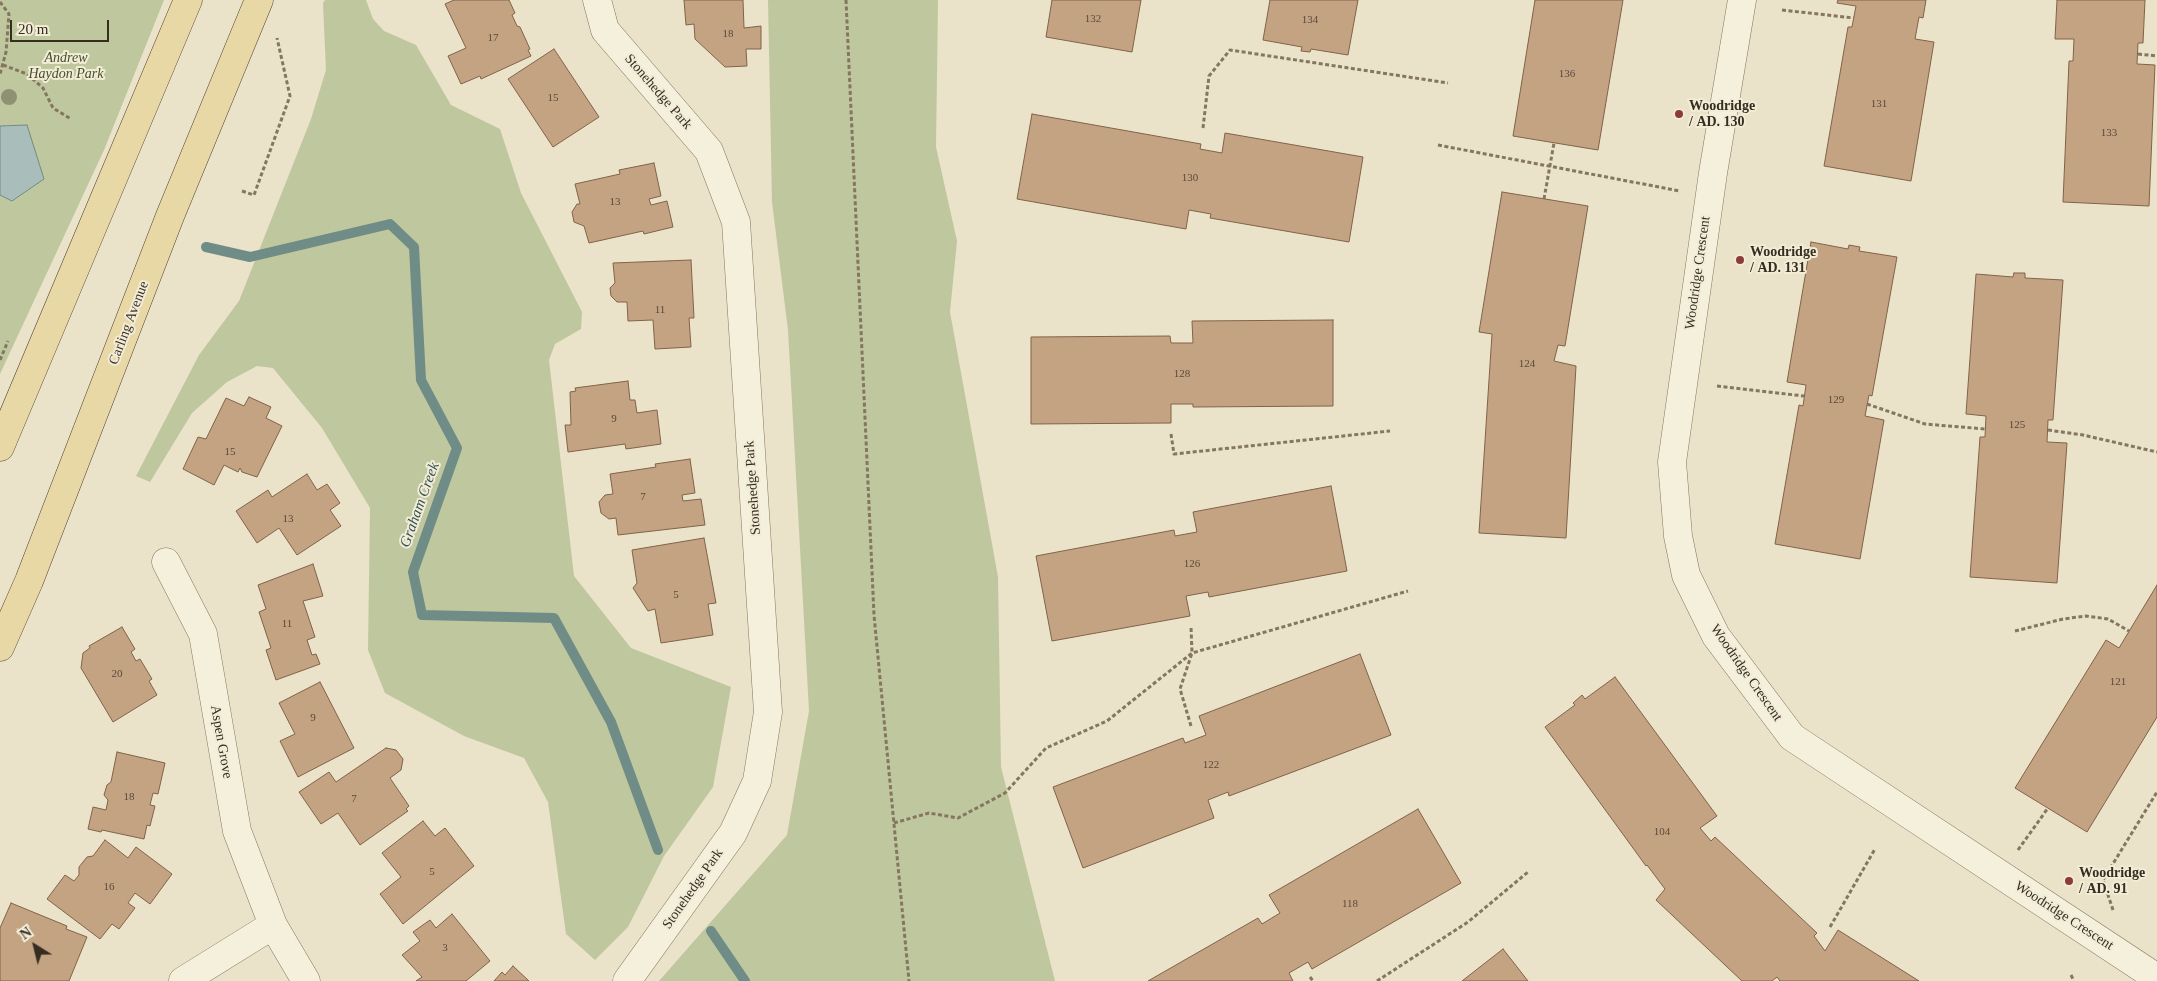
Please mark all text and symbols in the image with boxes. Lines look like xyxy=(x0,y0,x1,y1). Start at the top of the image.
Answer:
scale bar xyxy=(12,10,111,42)
house number: 132 xyxy=(1085,12,1101,26)
house number: 134 xyxy=(1302,13,1318,27)
text: 20 m xyxy=(18,21,48,37)
house number: 18 xyxy=(722,27,734,41)
house number: 17 xyxy=(488,31,498,45)
park label: Andrew Haydon Park xyxy=(28,50,104,82)
street label: Stonehedge Park xyxy=(621,51,695,133)
house number: 136 xyxy=(1559,67,1575,81)
house number: 15 xyxy=(548,91,558,105)
house number: 131 xyxy=(1871,97,1887,111)
place label: Woodridge / AD. 130 xyxy=(1689,98,1755,130)
marker: Woodridge / AD. 130 xyxy=(1673,108,1685,120)
house number: 133 xyxy=(2101,126,2117,140)
house number: 130 xyxy=(1182,171,1198,185)
house number: 13 xyxy=(610,195,620,209)
street label: Woodridge Crescent xyxy=(1682,215,1714,331)
place label: Woodridge / AD. 131 xyxy=(1750,244,1816,276)
marker: Woodridge / AD. 131 xyxy=(1734,254,1746,266)
street label: Carling Avenue xyxy=(105,279,153,367)
house number: 11 xyxy=(655,303,665,317)
house number: 124 xyxy=(1519,357,1535,371)
house number: 128 xyxy=(1174,367,1190,381)
house number: 129 xyxy=(1828,393,1844,407)
house number: 9 xyxy=(611,412,617,426)
house number: 125 xyxy=(2009,418,2025,432)
street label: Stonehedge Park xyxy=(741,440,765,536)
house number: 15 xyxy=(224,445,236,459)
water label: Graham Creek xyxy=(396,460,444,550)
house number: 7 xyxy=(640,490,646,504)
house number: 13 xyxy=(282,512,294,526)
house number: 126 xyxy=(1184,557,1200,571)
house number: 5 xyxy=(673,588,679,602)
house number: 11 xyxy=(282,617,292,631)
street label: Woodridge Crescent xyxy=(1706,621,1786,725)
house number: 20 xyxy=(111,667,122,681)
house number: 121 xyxy=(2110,675,2126,689)
street label: Aspen Grove xyxy=(206,704,236,780)
house number: 9 xyxy=(310,711,316,725)
house number: 122 xyxy=(1203,758,1219,772)
house number: 18 xyxy=(124,790,134,804)
house number: 7 xyxy=(351,792,357,806)
house number: 104 xyxy=(1654,825,1670,839)
street label: Stonehedge Park xyxy=(659,845,727,933)
house number: 5 xyxy=(429,865,435,879)
place label: Woodridge / AD. 91 xyxy=(2079,865,2145,898)
marker: Woodridge / AD. 91 xyxy=(2063,875,2075,887)
street label: Woodridge Crescent xyxy=(2011,878,2117,954)
house number: 16 xyxy=(104,880,115,894)
house number: 118 xyxy=(1342,897,1358,911)
north arrow xyxy=(10,921,60,971)
text: N xyxy=(17,924,34,943)
house number: 3 xyxy=(442,941,448,955)

